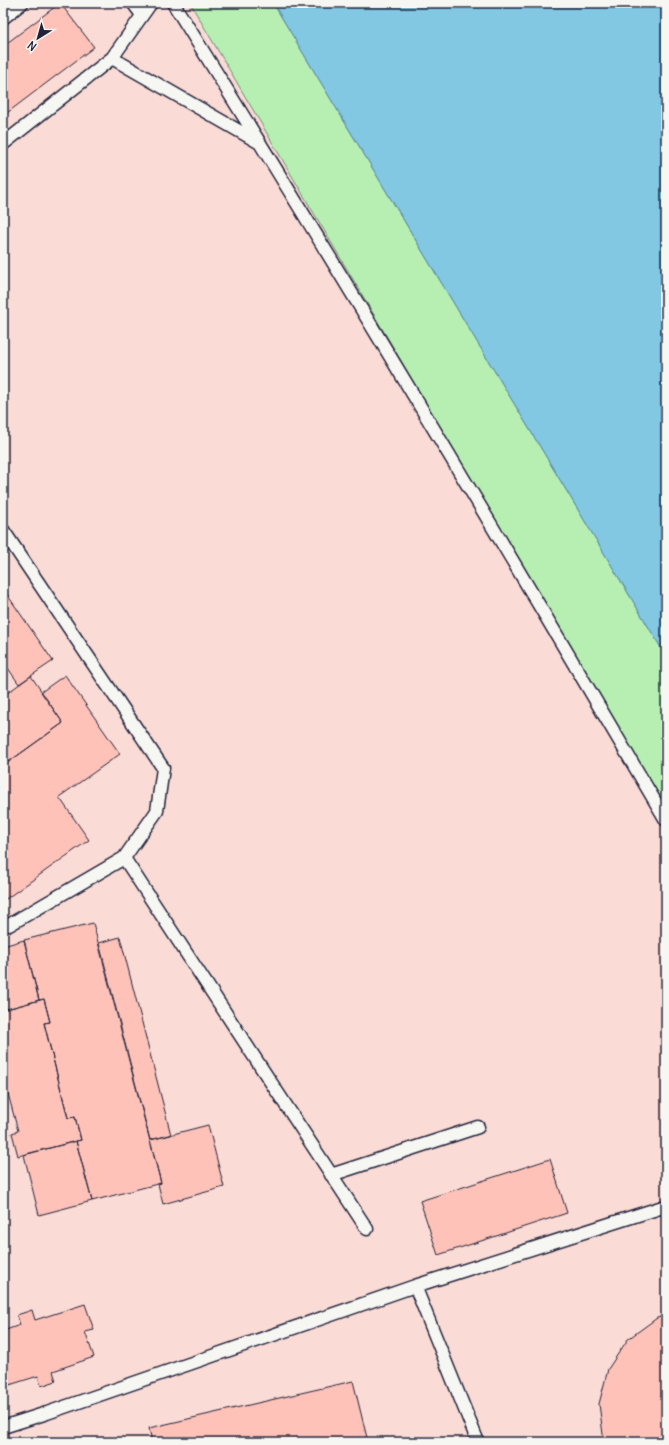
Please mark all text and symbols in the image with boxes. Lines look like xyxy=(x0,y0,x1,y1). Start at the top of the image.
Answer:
north arrow xyxy=(18,18,58,58)
text: N xyxy=(25,38,39,54)

